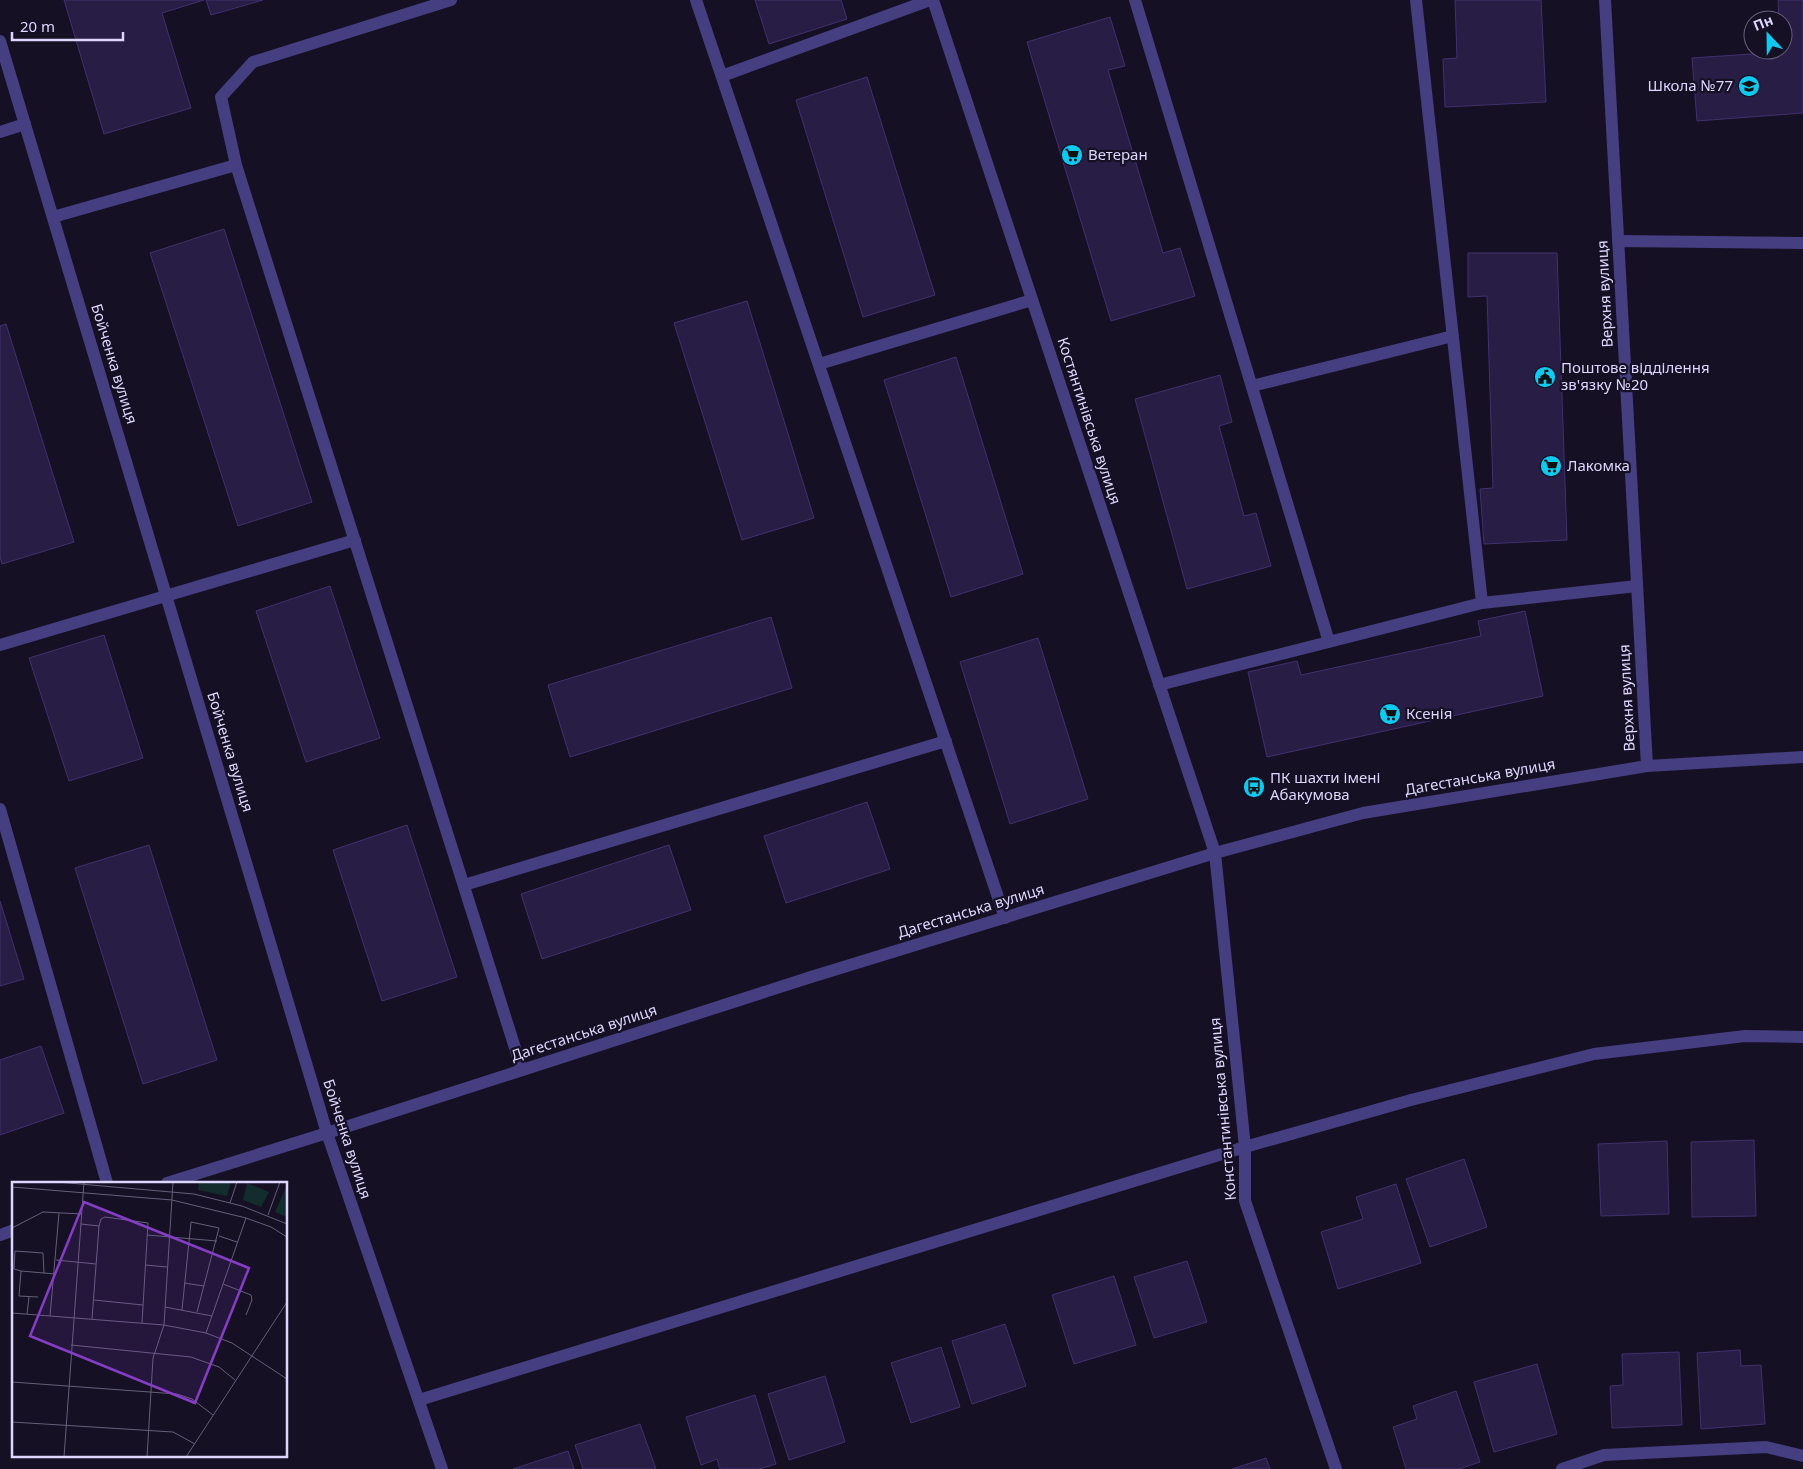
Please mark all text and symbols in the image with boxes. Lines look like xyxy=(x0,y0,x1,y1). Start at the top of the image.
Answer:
scale bar xyxy=(12,10,124,42)
north arrow xyxy=(1743,10,1793,60)
text: Пн xyxy=(1750,10,1776,35)
text: 20 m xyxy=(20,16,55,36)
school or university icon: Школа №77 xyxy=(1737,74,1761,98)
place label: Школа №77 xyxy=(1647,75,1733,95)
supermarket icon: Ветеран xyxy=(1060,143,1084,167)
place label: Ветеран xyxy=(1088,144,1148,164)
street label: Верхня вулиця xyxy=(1591,240,1617,348)
street label: Бойченка вулиця xyxy=(87,301,143,426)
street label: Костянтинівська вулиця xyxy=(1053,335,1126,507)
place label: Поштове відділення зв'язку №20 xyxy=(1561,357,1710,394)
public building icon: Поштове відділення зв'язку №20 xyxy=(1533,365,1557,389)
supermarket icon: Лакомка xyxy=(1539,454,1563,478)
place label: Лакомка xyxy=(1567,455,1630,475)
street label: Верхня вулиця xyxy=(1613,644,1639,752)
street label: Бойченка вулиця xyxy=(203,689,259,814)
supermarket icon: Ксенія xyxy=(1378,702,1402,726)
place label: Ксенія xyxy=(1406,703,1452,723)
street label: Дагестанська вулиця xyxy=(1403,753,1557,799)
place label: ПК шахти імені Абакумова xyxy=(1270,767,1380,804)
bus stop icon: ПК шахти імені Абакумова xyxy=(1242,775,1266,799)
street label: Дагестанська вулиця xyxy=(895,878,1047,942)
street label: Дагестанська вулиця xyxy=(508,999,659,1065)
street label: Константинівська вулиця xyxy=(1204,1017,1240,1201)
street label: Бойченка вулиця xyxy=(319,1076,377,1201)
inset map xyxy=(12,1182,288,1456)

